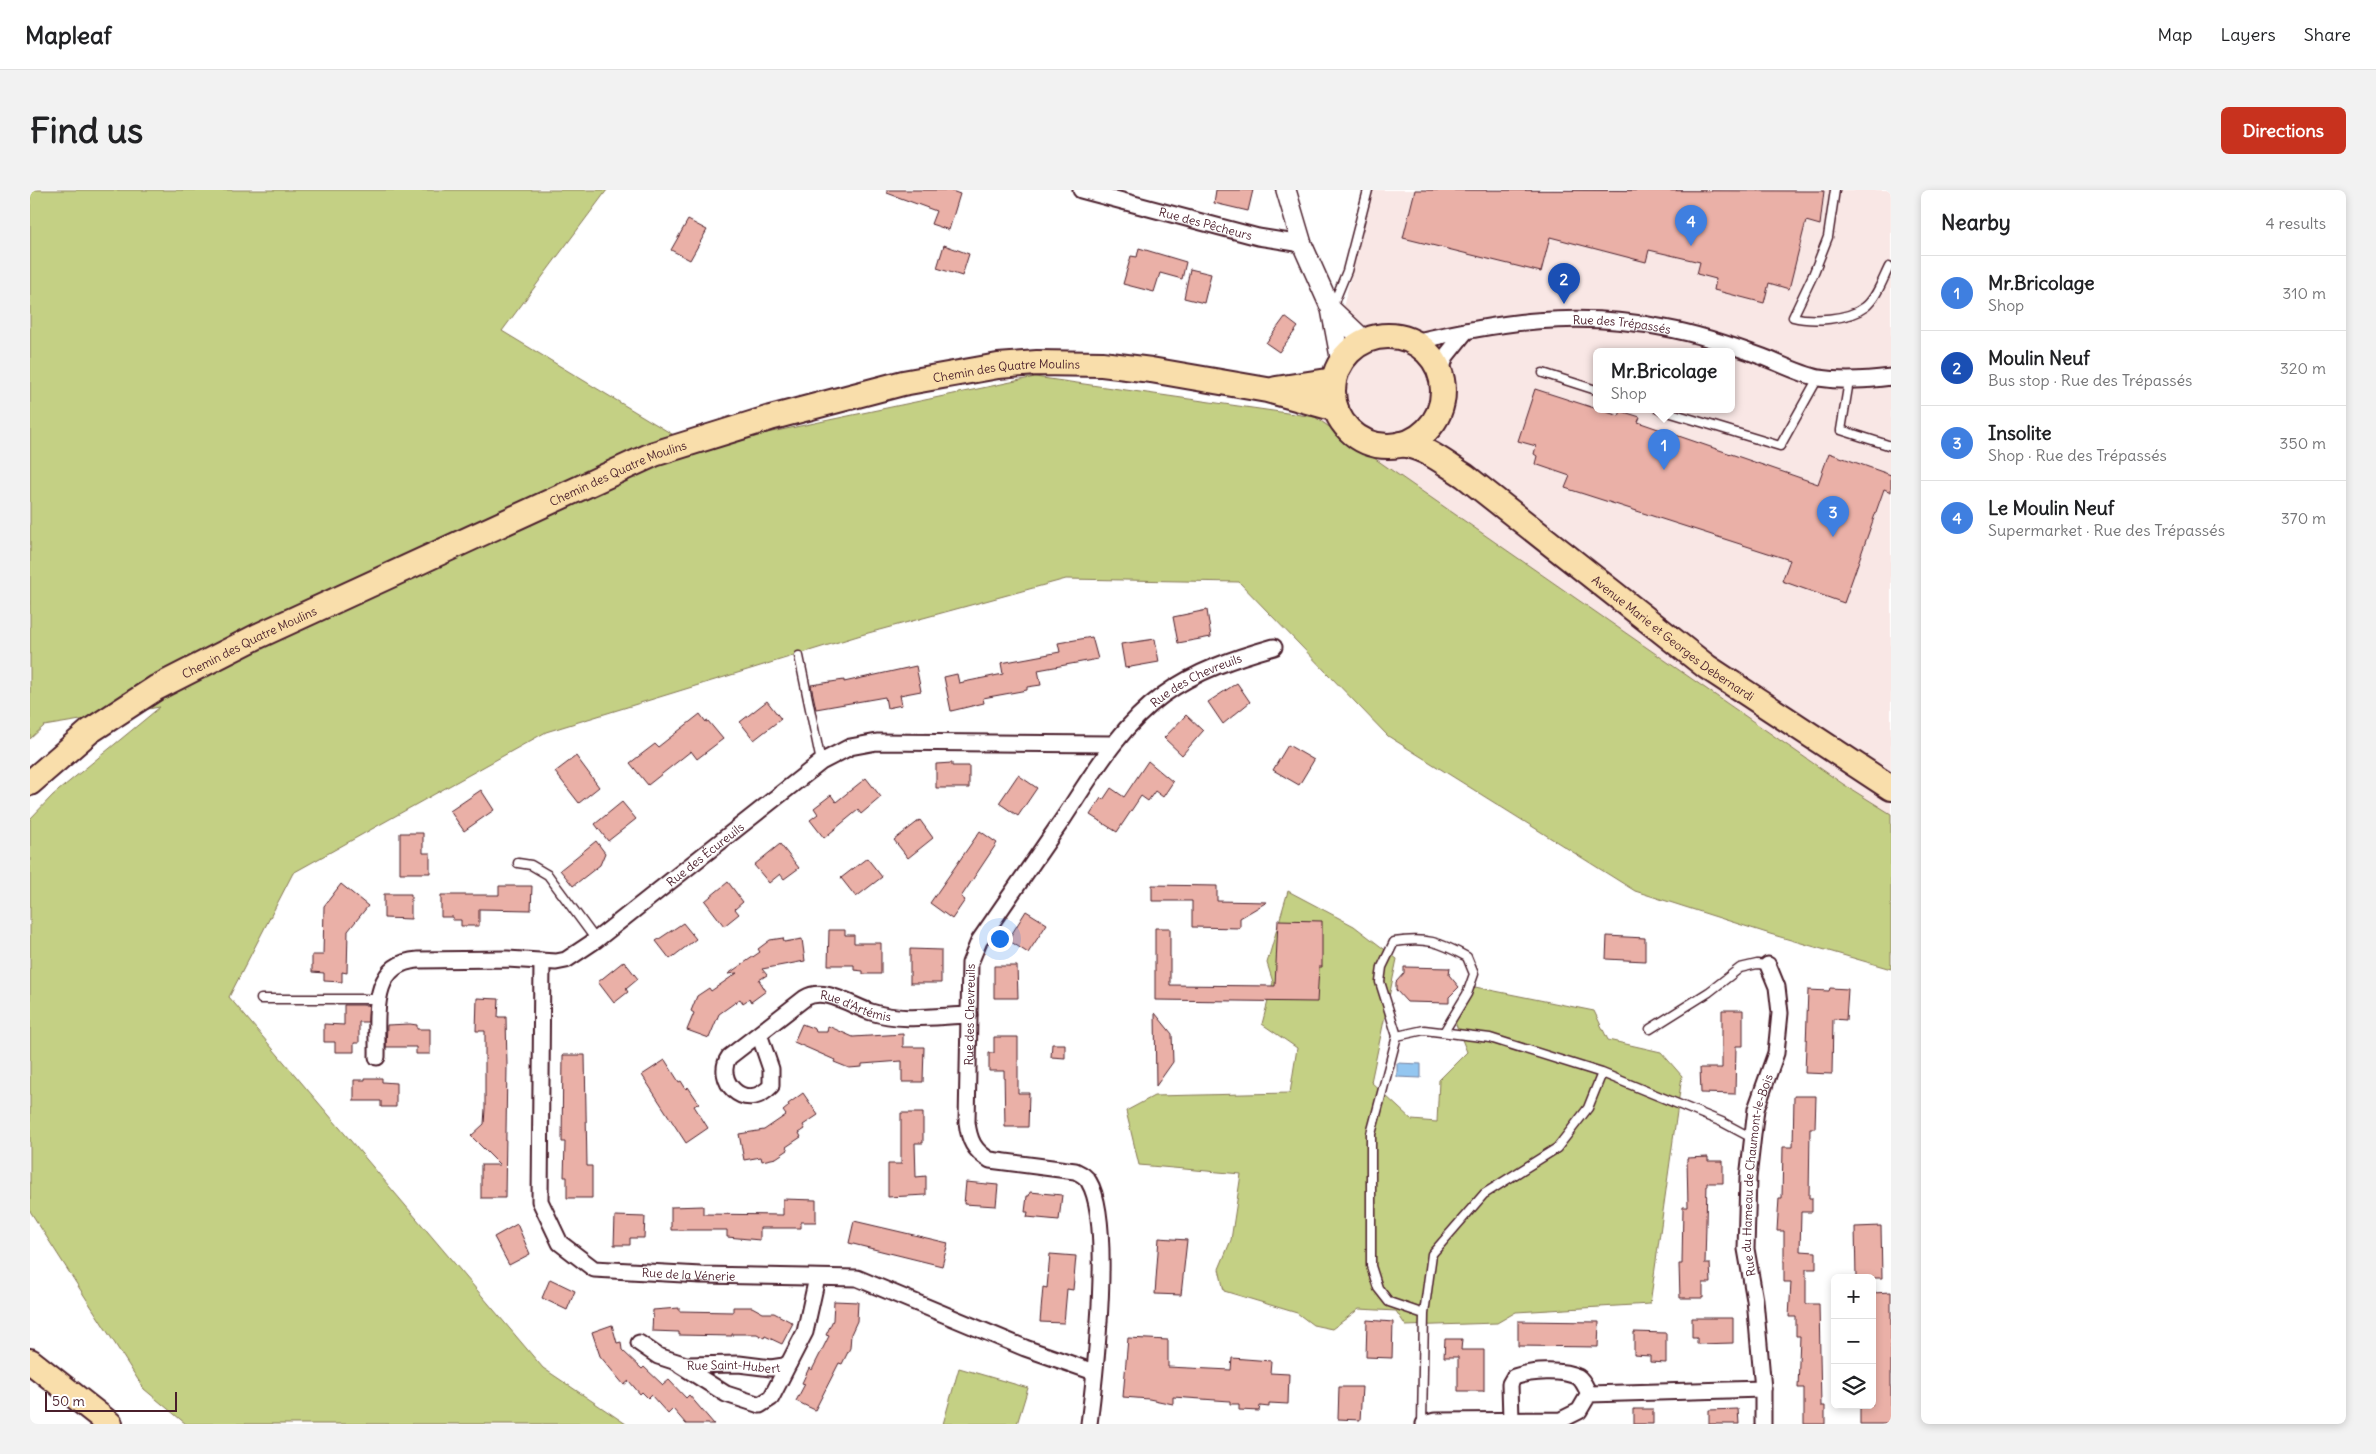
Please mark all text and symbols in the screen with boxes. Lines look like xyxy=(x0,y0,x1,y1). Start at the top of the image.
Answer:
text: Mapleaf xyxy=(25,20,112,50)
text: Map xyxy=(2157,23,2192,46)
text: Layers xyxy=(2220,23,2276,46)
text: Share xyxy=(2304,23,2351,46)
button: Directions xyxy=(2221,107,2346,154)
text: Find us xyxy=(30,108,143,152)
street label: Rue des Pêcheurs xyxy=(1157,204,1254,243)
pin: 4 xyxy=(1675,205,1707,246)
text: Nearby xyxy=(1941,209,2011,236)
text: 4 results xyxy=(2265,213,2326,233)
pin: 2 xyxy=(1548,263,1580,304)
text: Mr.Bricolage xyxy=(1988,271,2095,295)
text: 1 xyxy=(1954,283,1960,303)
text: 310 m xyxy=(2282,283,2326,303)
text: Shop xyxy=(1988,295,2024,315)
street label: Rue des Trépassés xyxy=(1573,312,1672,336)
text: Moulin Neuf xyxy=(1988,346,2090,370)
popup xyxy=(1593,348,1735,413)
street label: Chemin des Quatre Moulins xyxy=(932,355,1080,385)
text: 2 xyxy=(1953,358,1961,378)
text: 320 m xyxy=(2280,358,2326,378)
text: Mr.Bricolage xyxy=(1611,359,1717,383)
text: Bus stop · Rue des Trépassés xyxy=(1988,370,2192,390)
text: Shop xyxy=(1611,383,1647,403)
text: Insolite xyxy=(1988,421,2051,445)
pin: 1 xyxy=(1648,429,1680,470)
text: 3 xyxy=(1952,433,1962,453)
text: 350 m xyxy=(2279,433,2326,453)
street label: Chemin des Quatre Moulins xyxy=(547,437,688,509)
text: Shop · Rue des Trépassés xyxy=(1988,445,2167,465)
pin: 3 xyxy=(1817,496,1849,537)
text: Le Moulin Neuf xyxy=(1988,496,2114,520)
text: 4 xyxy=(1952,508,1962,528)
text: 370 m xyxy=(2281,508,2326,528)
text: Supermarket · Rue des Trépassés xyxy=(1988,520,2225,540)
street label: Avenue Marie et Georges Debernardi xyxy=(1589,572,1757,704)
street label: Chemin des Quatre Moulins xyxy=(179,603,319,681)
street label: Rue des Chevreuils xyxy=(1147,650,1243,710)
street label: Rue des Écureuils xyxy=(663,819,746,889)
your location xyxy=(987,926,1013,952)
street label: Rue des Chevreuils xyxy=(961,964,977,1066)
street label: Rue d'Artémis xyxy=(819,987,892,1024)
street label: Rue du Hameau de Chaumont-le-Bois xyxy=(1738,1072,1775,1278)
street label: Rue de la Vénerie xyxy=(641,1264,735,1283)
map controls xyxy=(1831,1274,1876,1409)
button: + xyxy=(1831,1274,1876,1319)
button: − xyxy=(1831,1319,1876,1364)
street label: Rue Saint-Hubert xyxy=(687,1356,781,1375)
button: layers xyxy=(1831,1364,1876,1409)
scale bar xyxy=(45,1389,178,1412)
text: 50 m xyxy=(52,1392,85,1410)

